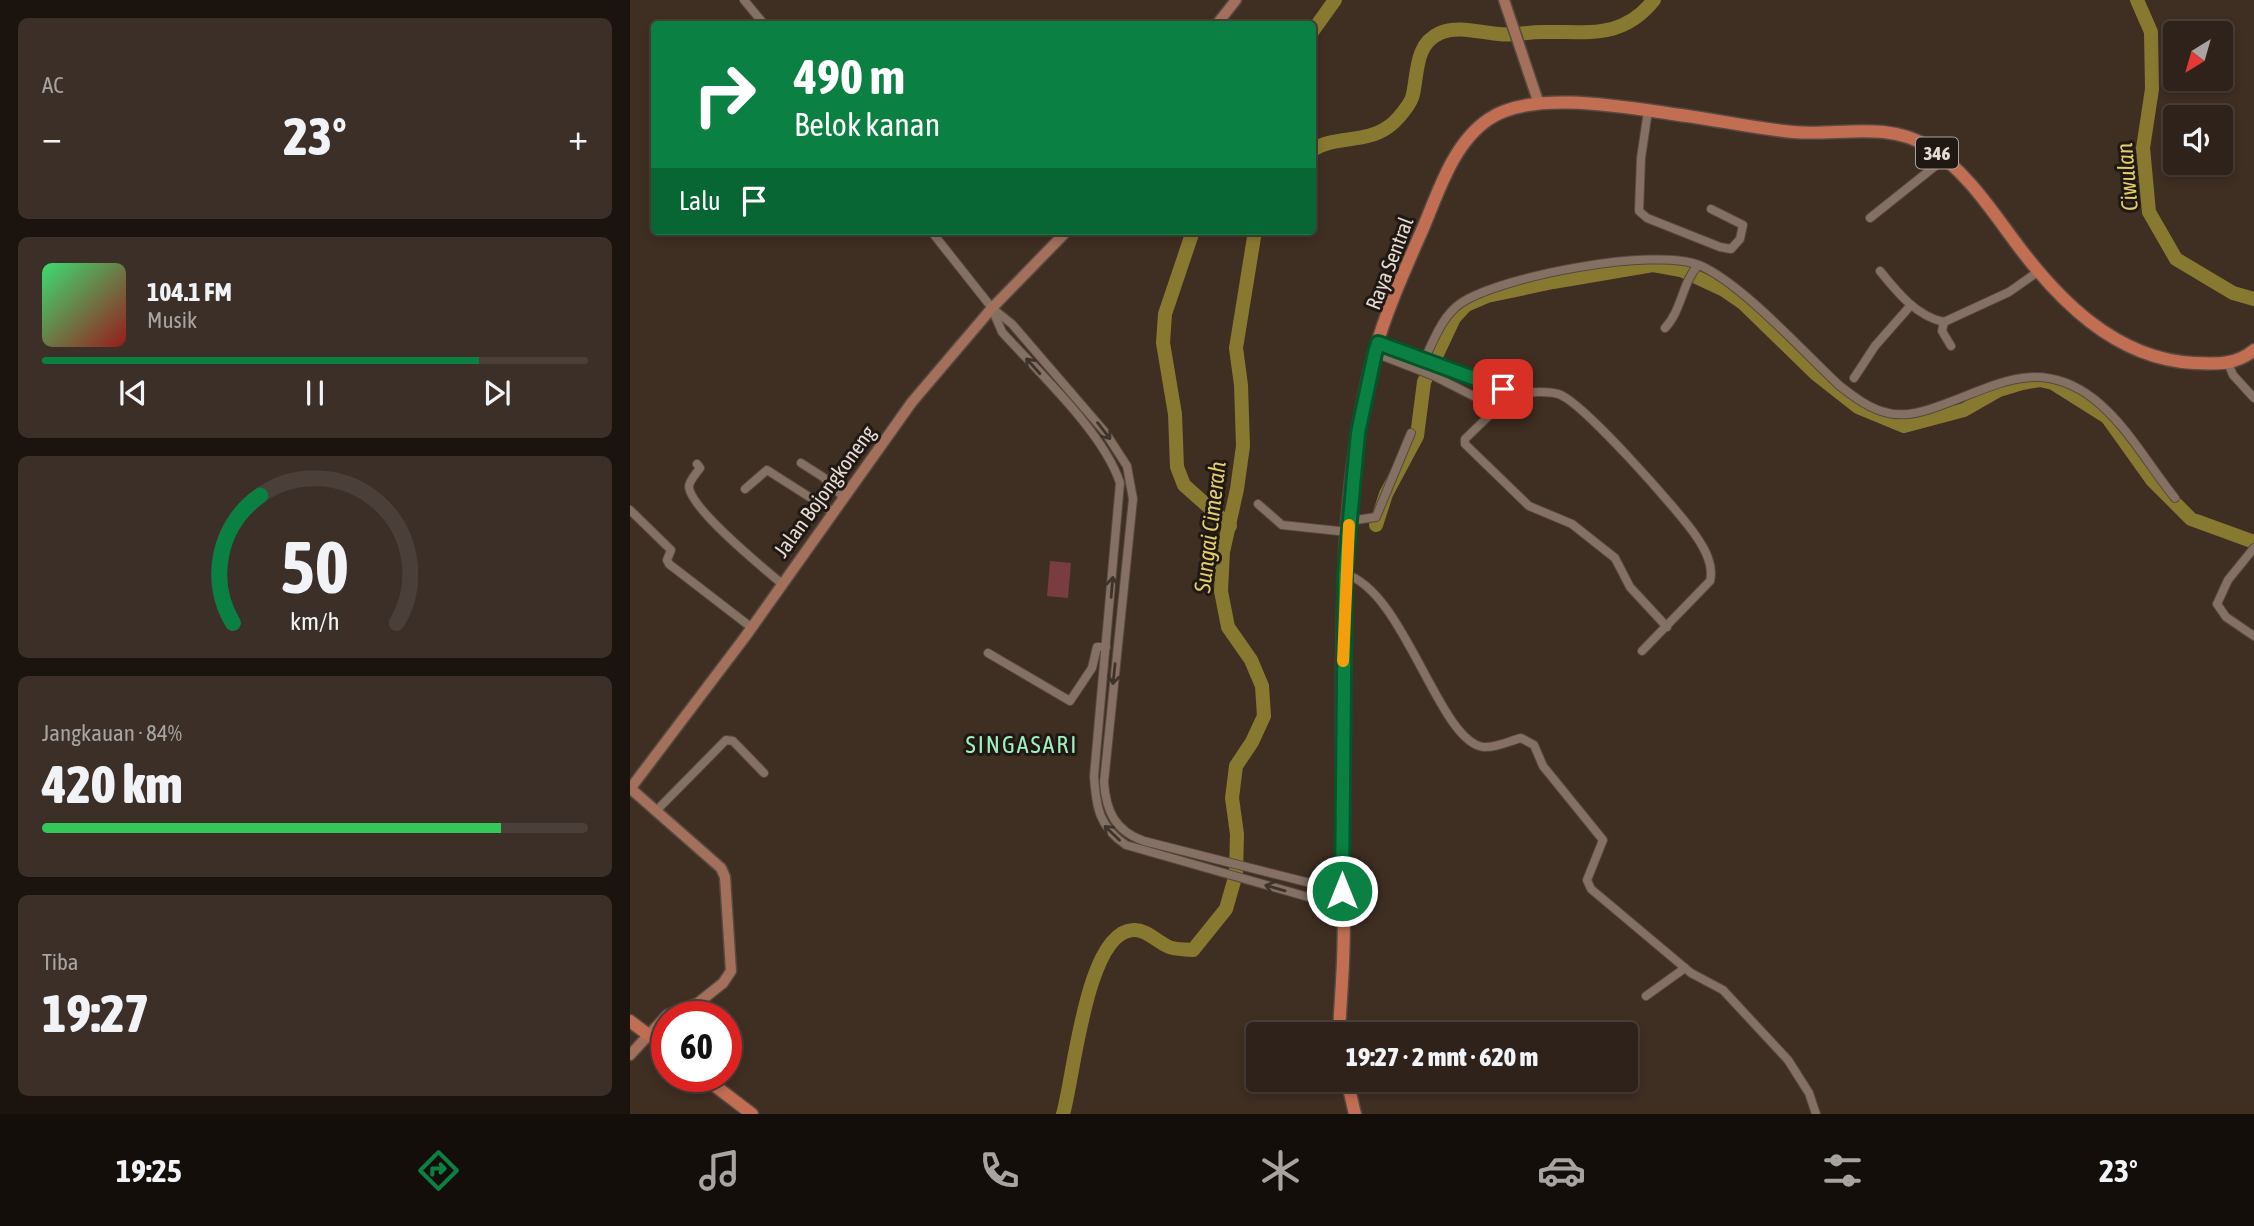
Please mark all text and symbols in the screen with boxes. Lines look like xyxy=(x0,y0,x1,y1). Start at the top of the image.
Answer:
north arrow xyxy=(2163,21,2233,91)
map controls xyxy=(2163,21,2233,175)
text: 490 m xyxy=(794,48,905,104)
icon: right xyxy=(679,49,770,140)
text: AC xyxy=(42,72,64,98)
button: sound xyxy=(2163,105,2233,175)
text: 23° xyxy=(283,106,347,166)
text: Belok kanan xyxy=(794,106,940,143)
text: − xyxy=(42,115,62,158)
text: + xyxy=(568,115,588,158)
road number: 346 xyxy=(1916,138,1958,168)
water label: Ciwulan xyxy=(2111,142,2143,212)
icon: arrive xyxy=(735,182,773,220)
text: Lalu xyxy=(679,186,721,216)
street label: Raya Sentral xyxy=(1360,213,1418,313)
text: 104.1 FM xyxy=(147,277,232,307)
text: Musik xyxy=(147,307,197,333)
one-way arrow xyxy=(1024,358,1041,375)
pin xyxy=(1473,359,1533,419)
icon: arrive xyxy=(1484,370,1522,408)
icon: previous xyxy=(114,374,152,412)
icon: pause xyxy=(296,374,334,412)
icon: next xyxy=(478,374,516,412)
street label: Jalan Bojongkoneng xyxy=(768,421,880,561)
one-way arrow xyxy=(1096,421,1111,439)
water label: Sungai Cimerah xyxy=(1189,460,1231,595)
text: 50 xyxy=(281,525,349,608)
one-way arrow xyxy=(1106,577,1119,599)
text: km/h xyxy=(290,607,340,635)
one-way arrow xyxy=(1108,662,1121,685)
text: Jangkauan · 84% xyxy=(42,720,182,746)
district label: SINGASARI xyxy=(966,731,1078,758)
text: 420 km xyxy=(42,754,183,814)
one-way arrow xyxy=(1103,825,1121,841)
position arrow xyxy=(1305,854,1379,928)
one-way arrow xyxy=(1264,881,1286,894)
text: Tiba xyxy=(42,949,79,975)
text: 19:27 xyxy=(42,983,149,1043)
speed limit sign: 60 xyxy=(651,1001,742,1092)
text: 19:27 · 2 mnt · 620 m xyxy=(1346,1042,1538,1072)
icon: directions xyxy=(414,1146,463,1195)
icon: music xyxy=(695,1146,744,1195)
icon: phone xyxy=(975,1146,1024,1195)
icon: climate xyxy=(1256,1146,1305,1195)
icon: car xyxy=(1537,1146,1586,1195)
icon: filters xyxy=(1818,1146,1867,1195)
text: 19:25 xyxy=(116,1152,182,1189)
text: 23° xyxy=(2099,1152,2138,1189)

